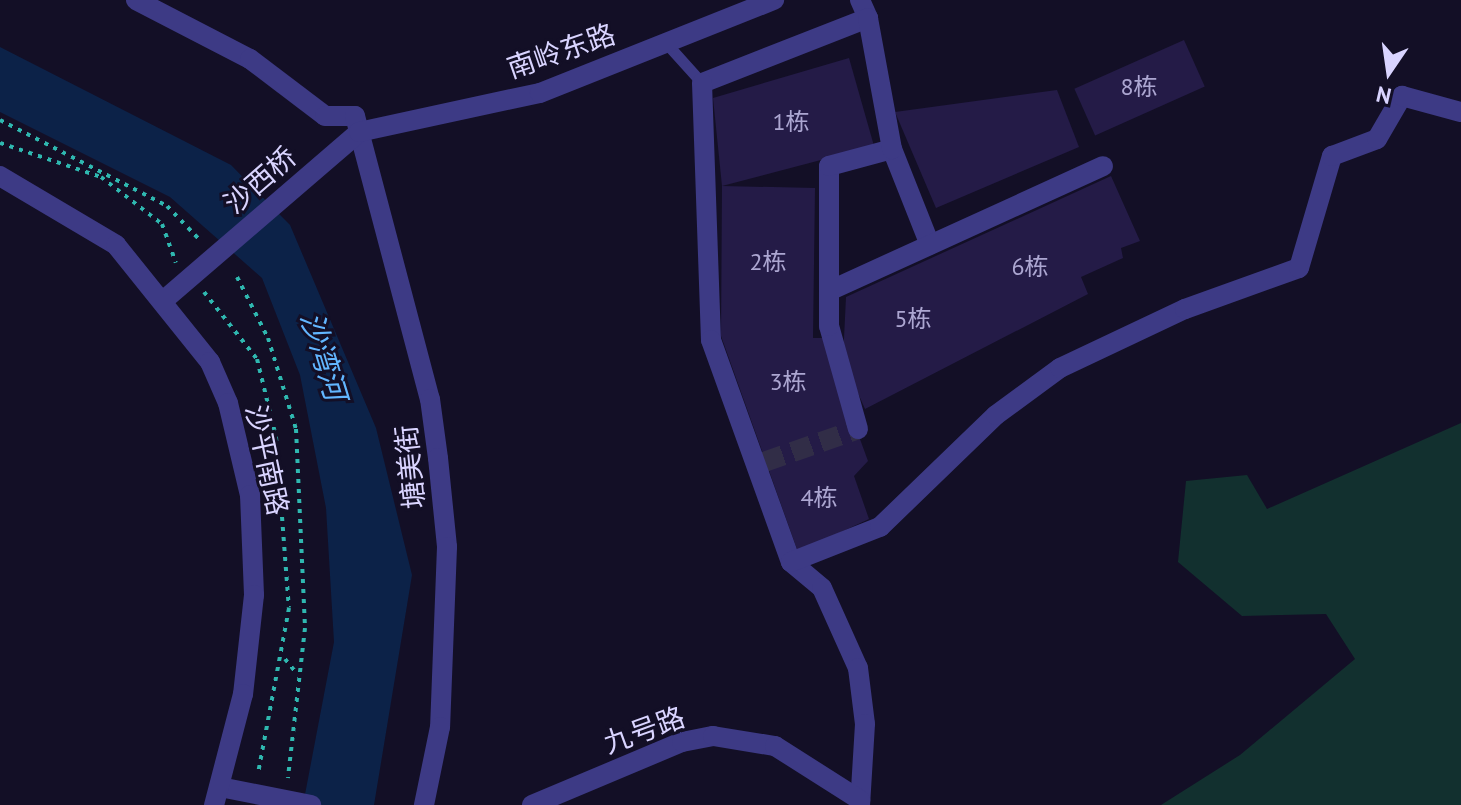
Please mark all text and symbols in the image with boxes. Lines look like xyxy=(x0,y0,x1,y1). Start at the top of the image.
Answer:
street label: 南岭东路 xyxy=(503,17,619,85)
north arrow xyxy=(1349,32,1429,112)
house number: 8栋 xyxy=(1120,73,1158,101)
text: N xyxy=(1373,80,1394,111)
house number: 1栋 xyxy=(772,108,810,136)
street label: 沙西桥 xyxy=(217,140,303,220)
house number: 2栋 xyxy=(749,248,787,276)
house number: 6栋 xyxy=(1011,253,1049,281)
house number: 5栋 xyxy=(894,305,932,333)
water label: 沙湾河 xyxy=(294,308,354,404)
house number: 3栋 xyxy=(769,368,807,396)
street label: 沙平南路 xyxy=(239,402,295,518)
street label: 塘美街 xyxy=(389,423,431,511)
house number: 4栋 xyxy=(800,484,838,512)
street label: 九号路 xyxy=(599,700,689,760)

